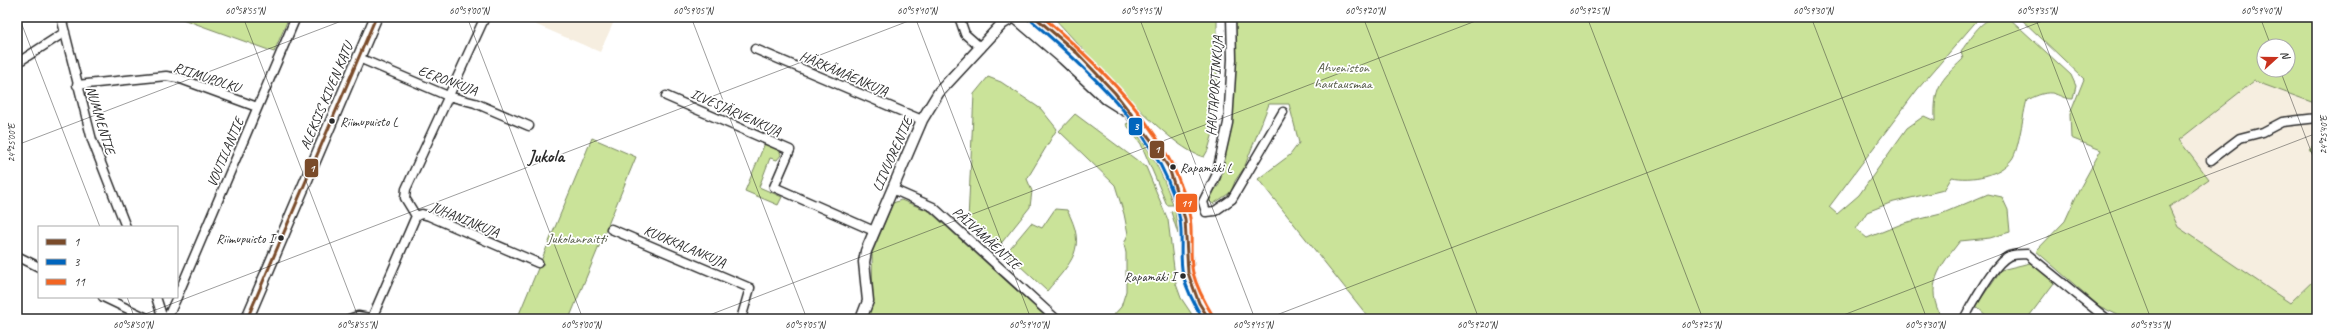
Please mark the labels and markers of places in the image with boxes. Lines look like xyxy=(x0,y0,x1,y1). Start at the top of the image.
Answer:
place label: Riimupuisto L xyxy=(340,114,399,130)
marker: Riimupuisto L xyxy=(327,116,337,126)
place label: Rapamäki L xyxy=(1180,160,1233,176)
marker: Rapamäki L xyxy=(1168,162,1178,172)
place label: Riimupuisto I xyxy=(216,231,277,247)
marker: Riimupuisto I xyxy=(276,233,286,243)
place label: Rapamäki I xyxy=(1124,269,1179,285)
marker: Rapamäki I xyxy=(1178,271,1188,281)

